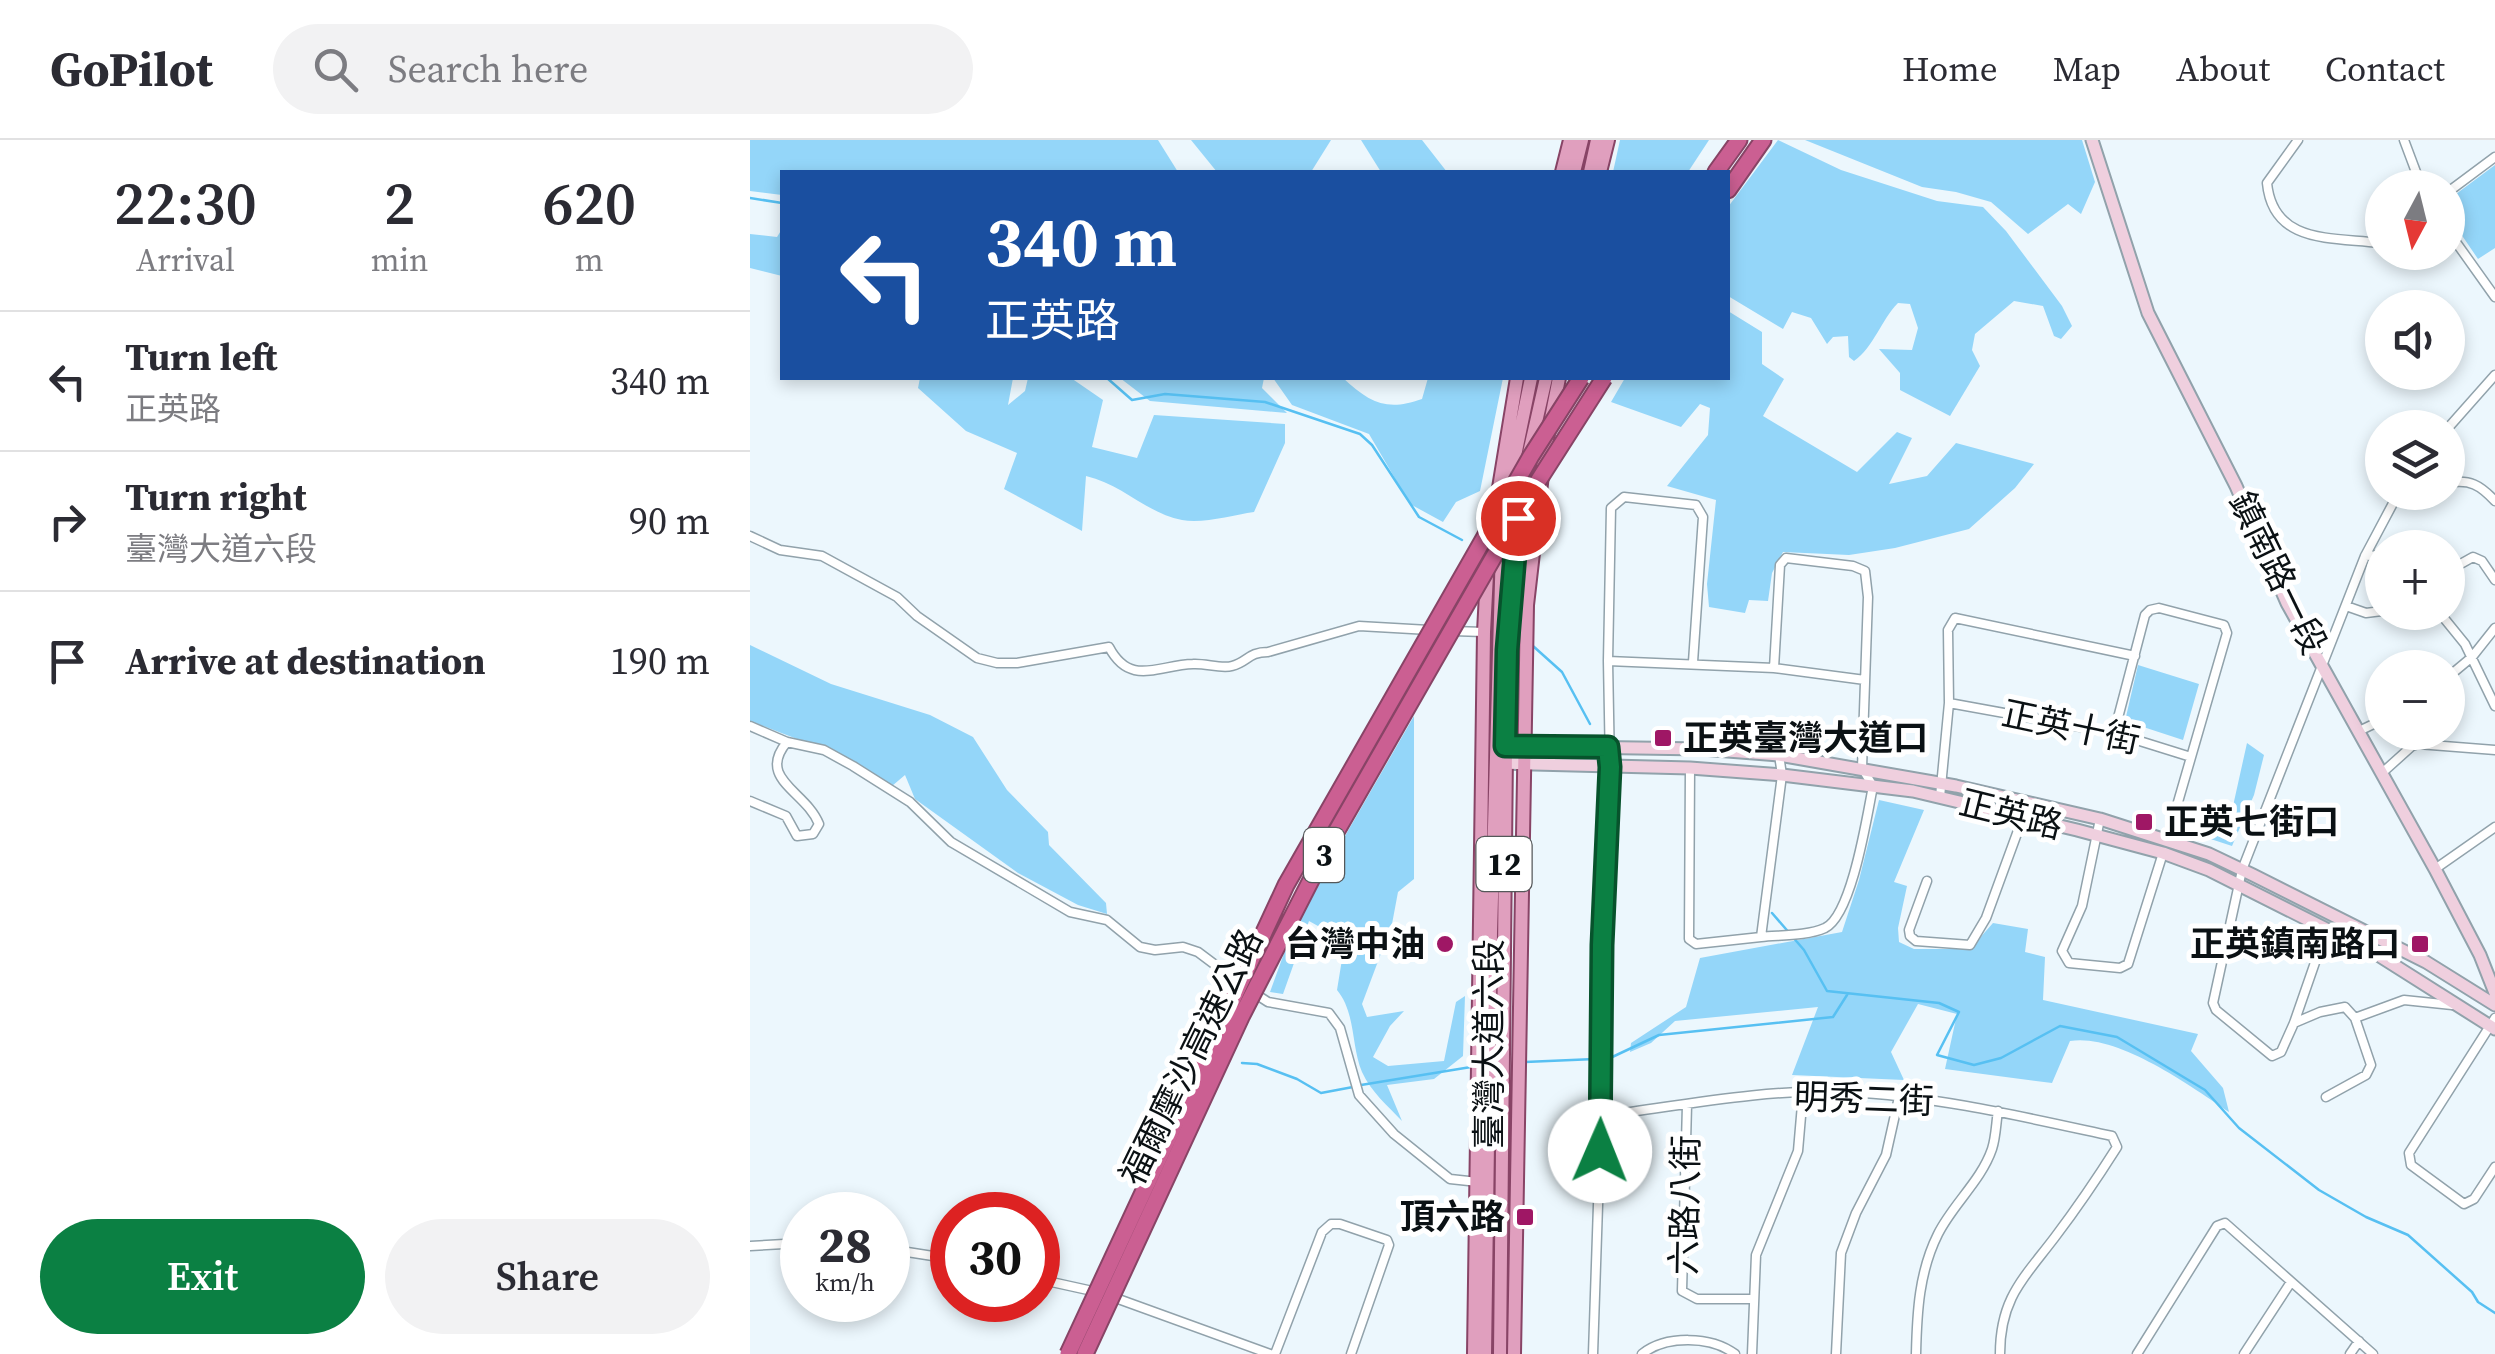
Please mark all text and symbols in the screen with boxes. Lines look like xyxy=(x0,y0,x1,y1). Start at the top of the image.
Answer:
search box xyxy=(273,24,973,114)
text: GoPilot xyxy=(50,36,213,102)
icon: search xyxy=(308,42,363,97)
text: Search here xyxy=(388,43,588,95)
text: Home xyxy=(1902,45,1998,93)
text: Map xyxy=(2053,45,2121,93)
text: About xyxy=(2176,45,2270,93)
text: Contact xyxy=(2325,45,2445,93)
text: 22:30 xyxy=(114,162,257,244)
text: 2 xyxy=(384,162,415,244)
text: 620 xyxy=(542,162,636,244)
north arrow xyxy=(2365,170,2465,270)
map controls xyxy=(2365,170,2465,750)
text: 340 m xyxy=(985,193,1177,289)
icon: left xyxy=(820,210,950,340)
text: Arrival xyxy=(136,238,235,282)
text: min xyxy=(371,238,428,282)
text: m xyxy=(575,238,604,282)
text: 正英路 xyxy=(985,289,1120,351)
button: sound xyxy=(2365,290,2465,390)
text: Turn left xyxy=(125,331,277,383)
icon: left xyxy=(40,354,95,409)
text: 340 m xyxy=(610,355,710,407)
text: 正英路 xyxy=(125,387,221,431)
button: layers xyxy=(2365,410,2465,510)
text: Turn right xyxy=(125,471,307,523)
pin xyxy=(1476,476,1561,561)
street label: 鎮南路一段 xyxy=(2218,484,2338,662)
icon: arrive xyxy=(1491,491,1546,546)
icon: right xyxy=(40,494,95,549)
text: 90 m xyxy=(629,495,710,547)
text: 臺灣大道六段 xyxy=(125,527,317,571)
button: + xyxy=(2365,530,2465,630)
icon: arrive xyxy=(40,634,95,689)
text: Arrive at destination xyxy=(125,635,486,687)
text: 190 m xyxy=(610,635,710,687)
button: − xyxy=(2365,650,2465,750)
street label: 正英十街 xyxy=(1998,689,2144,765)
place label: 正英臺灣大道口 xyxy=(1683,714,1928,762)
marker: 正英臺灣大道口 xyxy=(1652,727,1674,749)
street label: 正英路 xyxy=(1954,778,2068,850)
place label: 正英七街口 xyxy=(2164,798,2339,846)
marker: 正英七街口 xyxy=(2133,811,2155,833)
road number: 3 xyxy=(1304,828,1344,882)
road number: 12 xyxy=(1476,837,1532,891)
place label: 台灣中油 xyxy=(1285,920,1425,968)
place label: 正英鎮南路口 xyxy=(2190,920,2400,968)
street label: 福爾摩沙高速公路 xyxy=(1108,921,1274,1193)
marker: 台灣中油 xyxy=(1434,933,1456,955)
marker: 正英鎮南路口 xyxy=(2409,933,2431,955)
street label: 臺灣大道六段 xyxy=(1465,939,1513,1149)
street label: 明秀二街 xyxy=(1793,1073,1935,1125)
position arrow xyxy=(1548,1099,1652,1203)
street label: 六路八街 xyxy=(1660,1135,1710,1275)
speed limit sign: 30 xyxy=(930,1192,1060,1322)
place label: 頂六路 xyxy=(1400,1193,1505,1241)
marker: 頂六路 xyxy=(1514,1206,1536,1228)
text: 28 xyxy=(818,1210,872,1279)
button: Exit xyxy=(40,1219,365,1334)
button: Share xyxy=(385,1219,710,1334)
text: km/h xyxy=(815,1265,875,1299)

